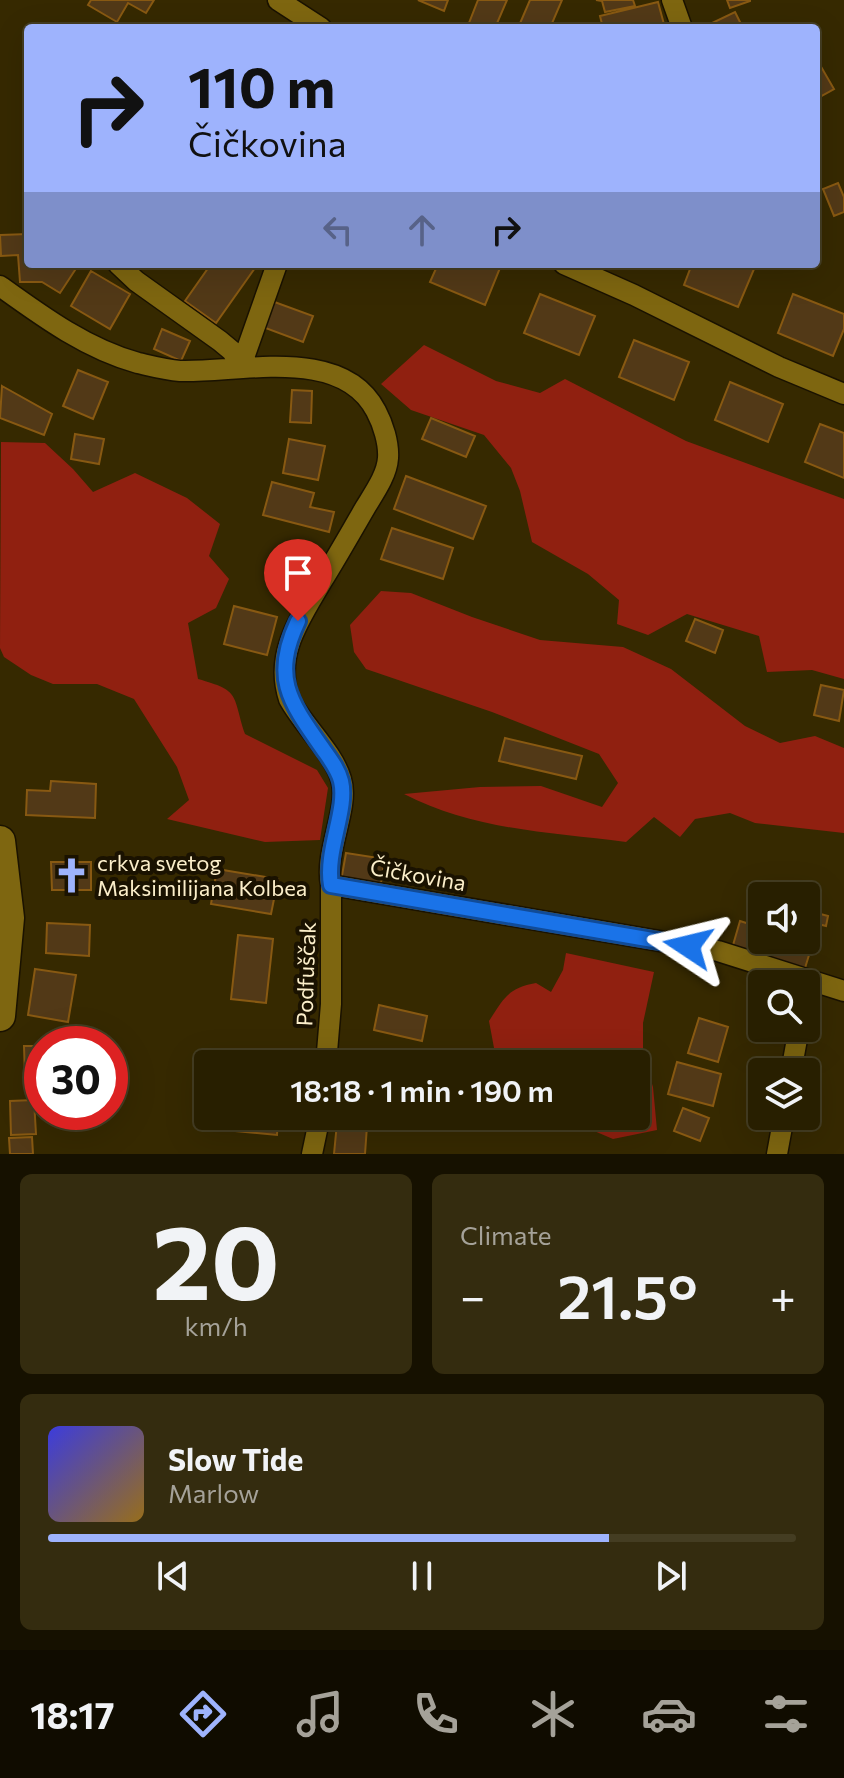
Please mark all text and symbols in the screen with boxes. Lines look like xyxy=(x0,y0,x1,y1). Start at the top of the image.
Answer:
text: 110 m xyxy=(188,51,335,120)
icon: right xyxy=(56,56,160,160)
text: Čičkovina xyxy=(188,120,346,164)
icon: left xyxy=(316,208,360,252)
icon: ahead xyxy=(400,208,444,252)
icon: right xyxy=(484,208,528,252)
pin xyxy=(264,539,332,621)
icon: arrive xyxy=(276,551,320,595)
place label: crkva svetog Maksimilijana Kolbea xyxy=(97,849,307,901)
street label: Čičkovina xyxy=(368,853,468,896)
church icon: crkva svetog Maksimilijana Kolbea xyxy=(52,857,90,895)
map controls xyxy=(748,882,820,1130)
button: sound xyxy=(748,882,820,954)
position arrow xyxy=(646,904,730,988)
street label: Podfuščak xyxy=(290,921,321,1027)
button: search xyxy=(748,970,820,1042)
speed limit sign: 30 xyxy=(24,1026,128,1130)
button: layers xyxy=(748,1058,820,1130)
text: 18:18 · 1 min · 190 m xyxy=(290,1071,554,1108)
text: 20 xyxy=(152,1194,280,1321)
text: Climate xyxy=(460,1219,552,1250)
text: 21.5° xyxy=(557,1258,698,1331)
text: − xyxy=(460,1268,485,1322)
text: + xyxy=(770,1268,796,1322)
text: km/h xyxy=(184,1310,248,1341)
text: Slow Tide xyxy=(168,1440,303,1477)
text: Marlow xyxy=(168,1477,259,1508)
icon: previous xyxy=(151,1554,195,1598)
icon: pause xyxy=(400,1554,444,1598)
icon: next xyxy=(649,1554,693,1598)
icon: directions xyxy=(175,1686,231,1742)
icon: music xyxy=(292,1686,348,1742)
icon: phone xyxy=(408,1686,464,1742)
icon: climate xyxy=(525,1686,581,1742)
icon: car xyxy=(641,1686,697,1742)
icon: filters xyxy=(758,1686,814,1742)
text: 18:17 xyxy=(30,1692,114,1736)

